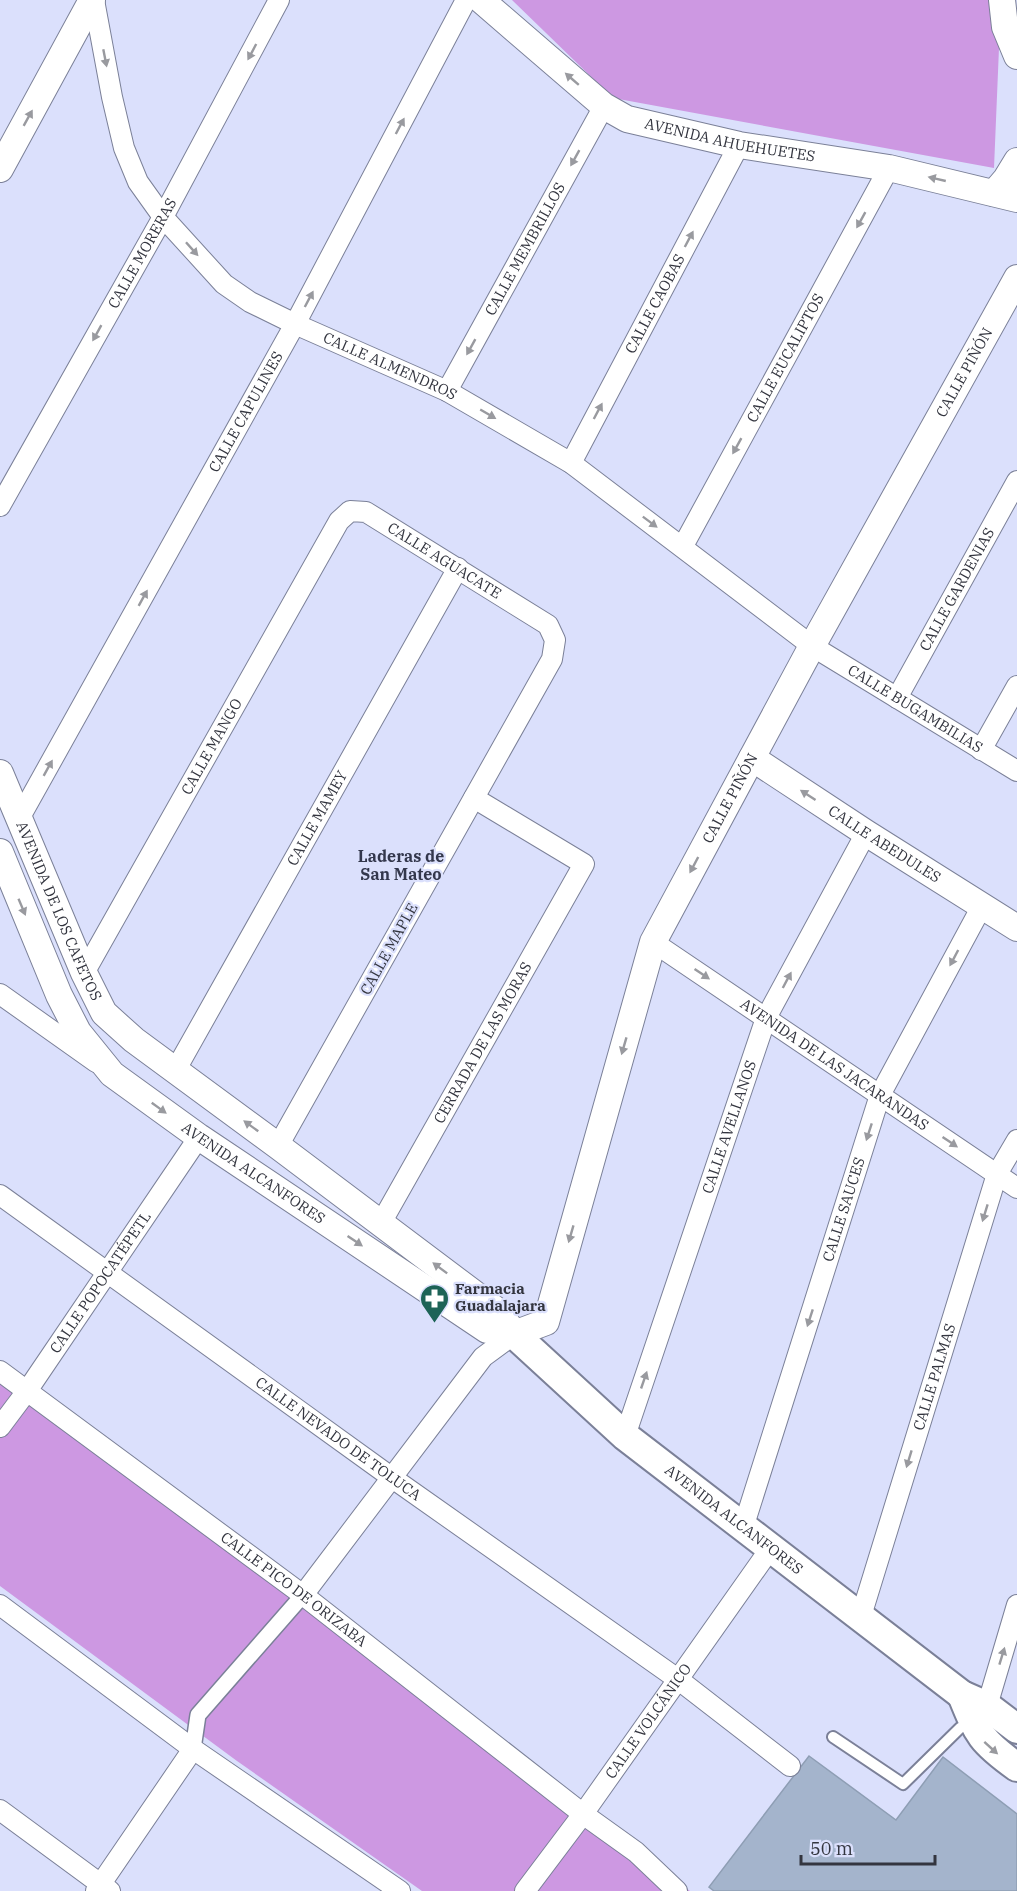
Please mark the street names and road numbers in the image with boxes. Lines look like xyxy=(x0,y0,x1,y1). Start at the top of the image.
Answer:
street label: AVENIDA AHUEHUETES xyxy=(643,113,817,166)
street label: CALLE MEMBRILLOS xyxy=(480,179,569,319)
street label: CALLE MORERAS xyxy=(103,195,180,312)
street label: CALLE CAOBAS xyxy=(621,251,689,357)
street label: CALLE EUCALIPTOS xyxy=(742,290,828,426)
street label: CALLE PIÑÓN xyxy=(931,324,996,420)
street label: CALLE ALMENDROS xyxy=(320,328,461,404)
street label: CALLE CAPULINES xyxy=(204,348,287,475)
street label: CALLE AGUACATE xyxy=(384,518,505,603)
street label: CALLE GARDENIAS xyxy=(915,524,998,654)
street label: CALLE BUGAMBILIAS xyxy=(844,660,986,757)
street label: CALLE MANGO xyxy=(177,695,246,798)
street label: CALLE PIÑÓN xyxy=(698,750,762,846)
street label: CALLE MAMEY xyxy=(282,767,351,869)
street label: CALLE ABEDULES xyxy=(825,801,944,887)
street label: AVENIDA DE LOS CAFETOS xyxy=(12,818,106,1004)
street label: CALLE MAPLE xyxy=(356,900,422,998)
street label: CERRADA DE LAS MORAS xyxy=(429,958,536,1127)
street label: AVENIDA DE LAS JACARANDAS xyxy=(737,994,932,1135)
street label: CALLE AVELLANOS xyxy=(697,1058,760,1196)
street label: AVENIDA ALCANFORES xyxy=(178,1118,329,1228)
street label: CALLE SAUCES xyxy=(818,1155,869,1264)
street label: CALLE POPOCATÉPETL xyxy=(45,1208,155,1357)
street label: CALLE PALMAS xyxy=(909,1321,959,1433)
street label: CALLE NEVADO DE TOLUCA xyxy=(252,1372,426,1505)
street label: AVENIDA ALCANFORES xyxy=(661,1460,807,1578)
street label: CALLE PICO DE ORIZABA xyxy=(217,1527,372,1651)
street label: CALLE VOLCÁNICO xyxy=(601,1660,695,1782)

